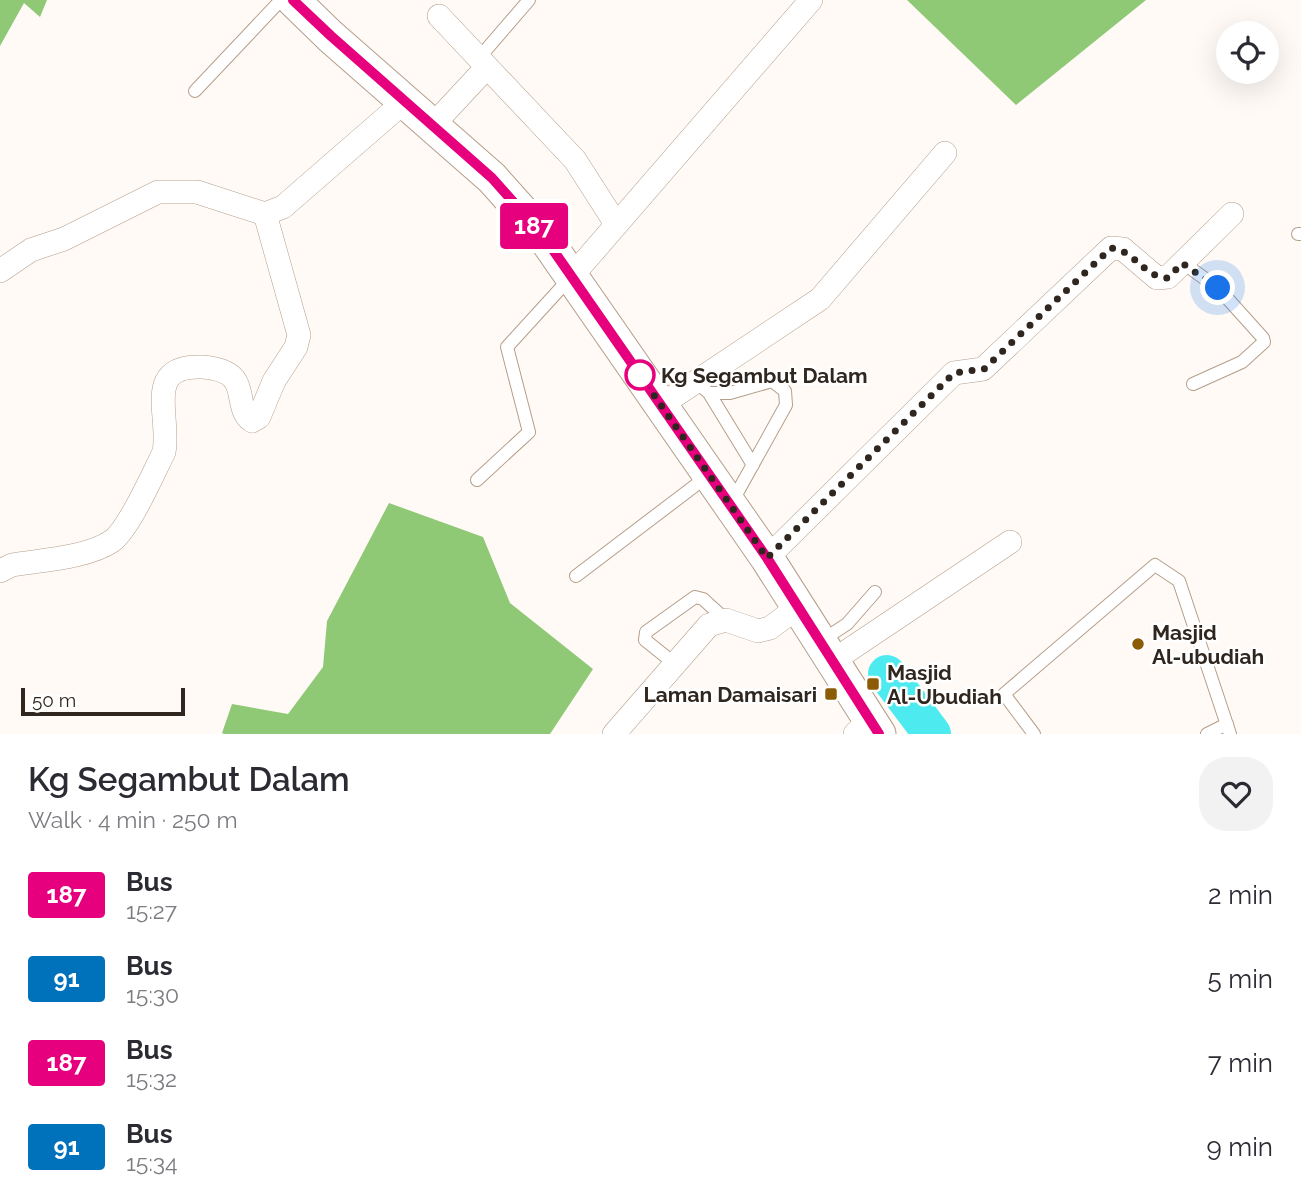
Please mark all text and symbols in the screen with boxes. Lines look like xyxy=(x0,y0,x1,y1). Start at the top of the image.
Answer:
map controls xyxy=(1216,21,1279,84)
button: locate xyxy=(1216,21,1279,84)
line badge: 187 xyxy=(494,203,574,249)
text: 187 xyxy=(514,211,554,240)
your location xyxy=(1200,270,1235,305)
marker: Kg Segambut Dalam xyxy=(625,360,655,390)
place label: Kg Segambut Dalam xyxy=(661,363,868,388)
place label: Masjid Al-ubudiah xyxy=(1152,620,1264,669)
marker: Masjid Al-ubudiah xyxy=(1130,636,1146,652)
place label: Masjid Al-Ubudiah xyxy=(887,660,1002,709)
marker: Masjid Al-Ubudiah xyxy=(865,676,881,692)
place label: Laman Damaisari xyxy=(644,682,817,707)
scale bar xyxy=(21,685,186,717)
marker: Laman Damaisari xyxy=(823,686,839,702)
text: 50 m xyxy=(32,689,76,711)
button: heart xyxy=(1199,757,1273,831)
text: Kg Segambut Dalam xyxy=(28,760,350,799)
text: Walk · 4 min · 250 m xyxy=(28,806,238,833)
text: Bus xyxy=(126,867,173,897)
text: 187 xyxy=(47,880,86,909)
text: 2 min xyxy=(1208,880,1273,910)
text: 15:27 xyxy=(126,897,177,924)
text: Bus xyxy=(126,951,173,981)
text: 91 xyxy=(54,964,80,993)
text: 5 min xyxy=(1207,964,1273,994)
text: 15:30 xyxy=(126,981,179,1008)
text: Bus xyxy=(126,1035,173,1065)
text: 187 xyxy=(47,1048,86,1077)
text: 7 min xyxy=(1208,1048,1273,1078)
text: 15:32 xyxy=(126,1065,177,1092)
text: Bus xyxy=(126,1119,173,1149)
text: 91 xyxy=(54,1132,80,1161)
text: 9 min xyxy=(1206,1132,1273,1162)
text: 15:34 xyxy=(126,1149,178,1176)

